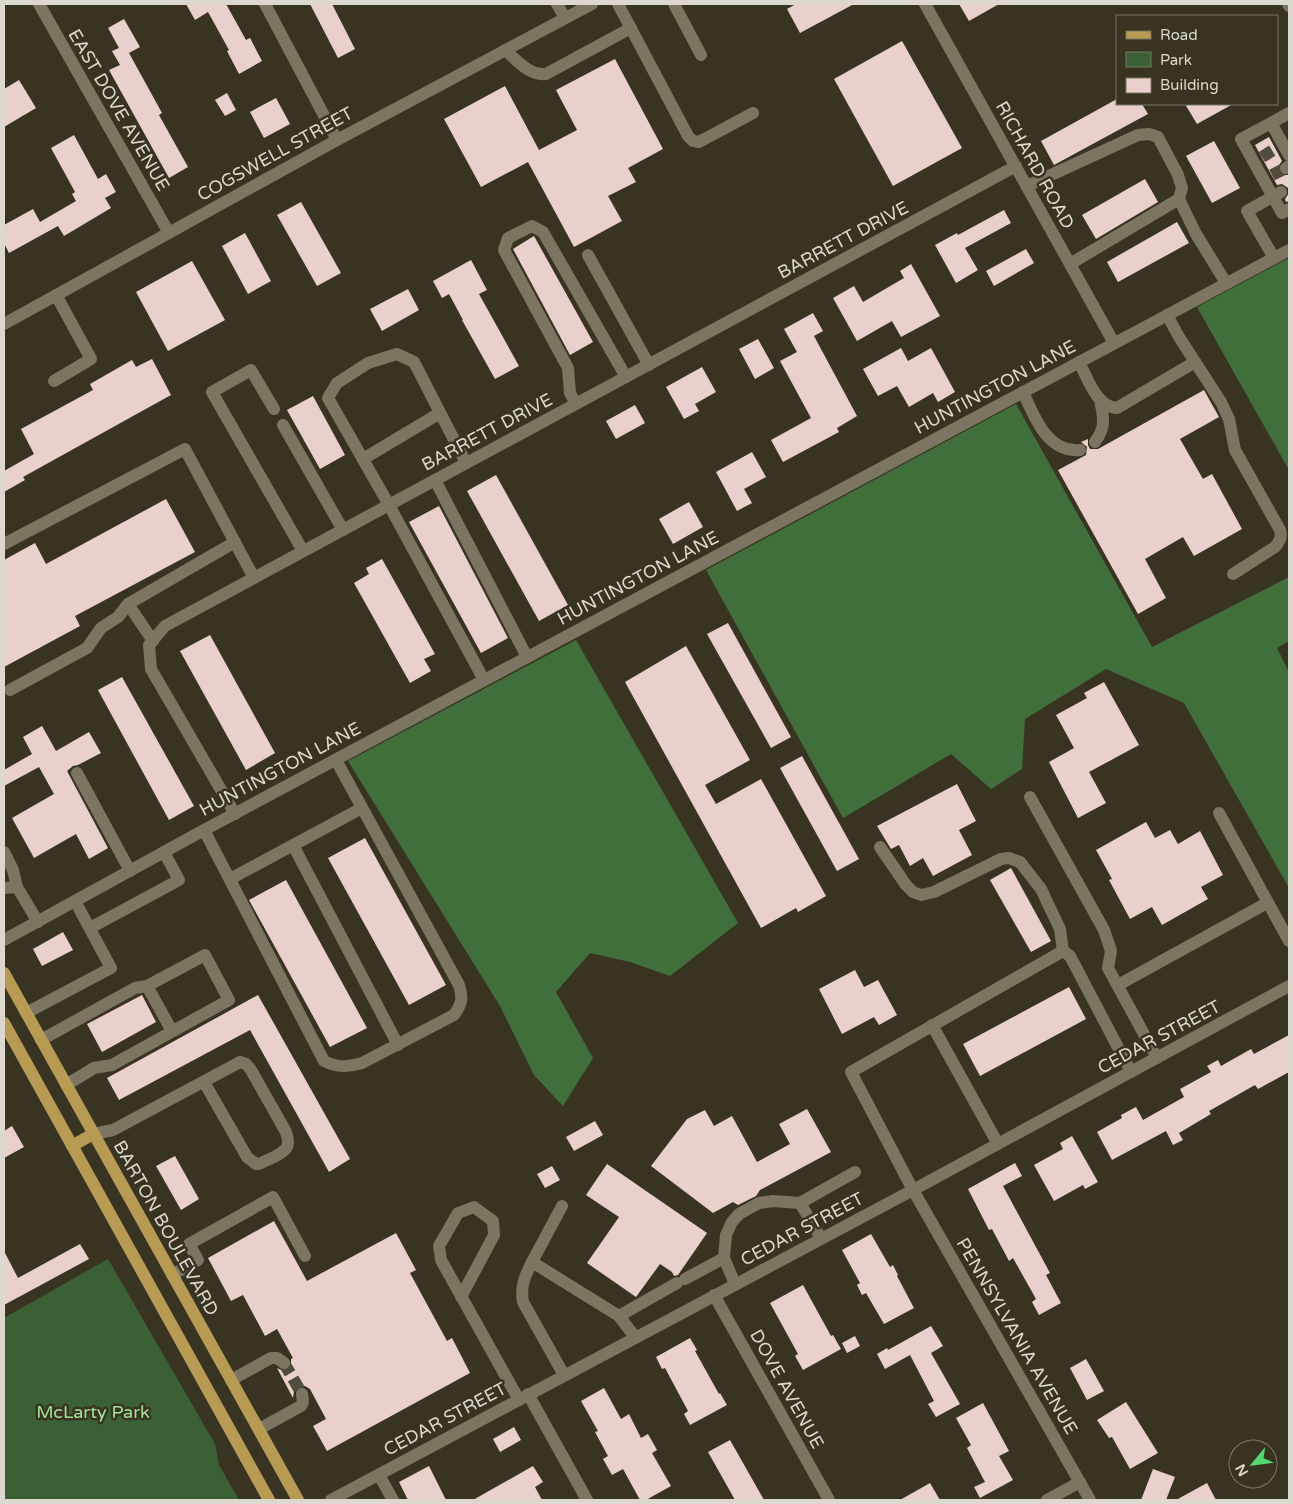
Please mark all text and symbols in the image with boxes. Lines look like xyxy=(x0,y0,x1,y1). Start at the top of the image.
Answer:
legend xyxy=(1116,15,1278,105)
street label: EAST DOVE AVENUE xyxy=(64,25,174,195)
text: Road xyxy=(1160,26,1198,44)
text: Park xyxy=(1160,51,1192,69)
text: Building xyxy=(1160,76,1219,94)
street label: RICHARD ROAD xyxy=(991,97,1079,233)
street label: COGSWELL STREET xyxy=(193,102,357,206)
street label: BARRETT DRIVE xyxy=(774,196,912,284)
street label: HUNTINGTON LANE xyxy=(911,335,1079,439)
street label: BARRETT DRIVE xyxy=(418,388,556,476)
street label: HUNTINGTON LANE xyxy=(554,526,722,630)
street label: HUNTINGTON LANE xyxy=(196,717,364,821)
street label: CEDAR STREET xyxy=(1094,995,1224,1079)
street label: BARTON BOULEVARD xyxy=(109,1136,223,1320)
street label: CEDAR STREET xyxy=(737,1187,867,1271)
street label: PENNSYLVANIA AVENUE xyxy=(952,1234,1082,1438)
street label: DOVE AVENUE xyxy=(745,1326,829,1452)
street label: CEDAR STREET xyxy=(380,1377,510,1461)
park label: McLarty Park xyxy=(36,1401,150,1423)
north arrow xyxy=(1228,1439,1278,1489)
text: N xyxy=(1232,1461,1252,1479)

